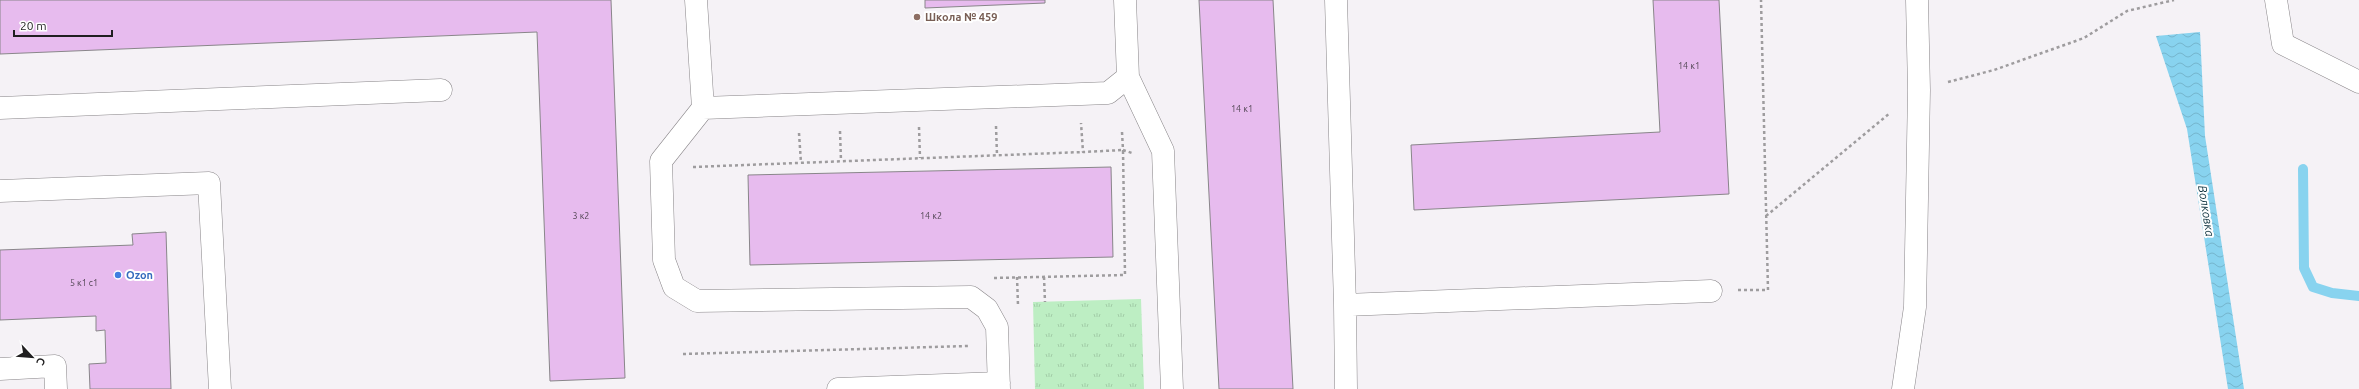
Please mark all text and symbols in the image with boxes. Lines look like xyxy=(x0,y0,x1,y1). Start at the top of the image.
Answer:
place label: Школа № 459 xyxy=(925,11,997,23)
scale bar xyxy=(14,12,112,38)
marker: Школа № 459 xyxy=(912,12,922,22)
text: 20 m xyxy=(20,19,47,32)
house number: 14 к1 xyxy=(1678,61,1700,71)
house number: 14 к1 xyxy=(1231,104,1253,114)
water label: Волковка xyxy=(2196,184,2217,238)
house number: 3 к2 xyxy=(573,211,589,221)
house number: 14 к2 xyxy=(920,211,942,221)
place label: Ozon xyxy=(126,269,153,281)
marker: Ozon xyxy=(113,270,123,280)
house number: 5 к1 с1 xyxy=(70,278,98,288)
north arrow xyxy=(12,337,52,377)
text: С xyxy=(34,356,48,367)

